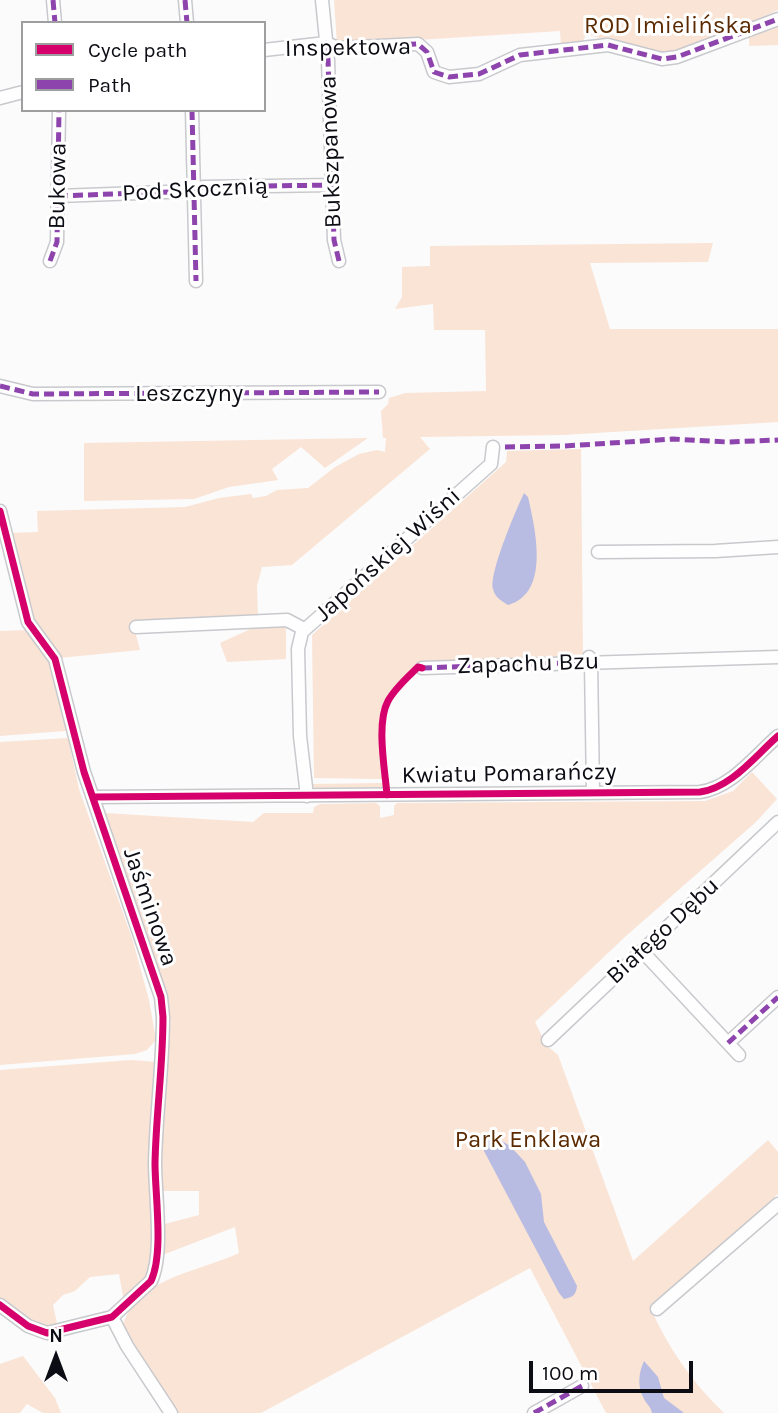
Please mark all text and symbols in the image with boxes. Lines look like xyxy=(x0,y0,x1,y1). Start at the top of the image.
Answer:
park label: ROD Imielińska xyxy=(584,12,752,40)
legend xyxy=(21,21,266,112)
street label: Inspektowa xyxy=(285,32,411,64)
text: Cycle path xyxy=(88,38,188,62)
text: Path xyxy=(88,73,132,97)
street label: Bukszpanowa xyxy=(314,75,348,229)
street label: Bukowa xyxy=(43,142,73,230)
street label: Pod Skocznią xyxy=(121,172,269,208)
street label: Leszczyny xyxy=(135,380,243,408)
street label: Japońskiej Wiśni xyxy=(309,482,467,628)
street label: Zapachu Bzu xyxy=(456,647,600,681)
street label: Kwiatu Pomarańczy xyxy=(401,758,617,790)
street label: Jaśminowa xyxy=(116,844,184,970)
street label: Białego Dębu xyxy=(601,871,725,991)
park label: Park Enklawa xyxy=(455,1126,601,1154)
north arrow xyxy=(21,1322,91,1392)
text: N xyxy=(49,1325,63,1347)
scale bar xyxy=(533,1346,698,1390)
text: 100 m xyxy=(542,1361,599,1385)

